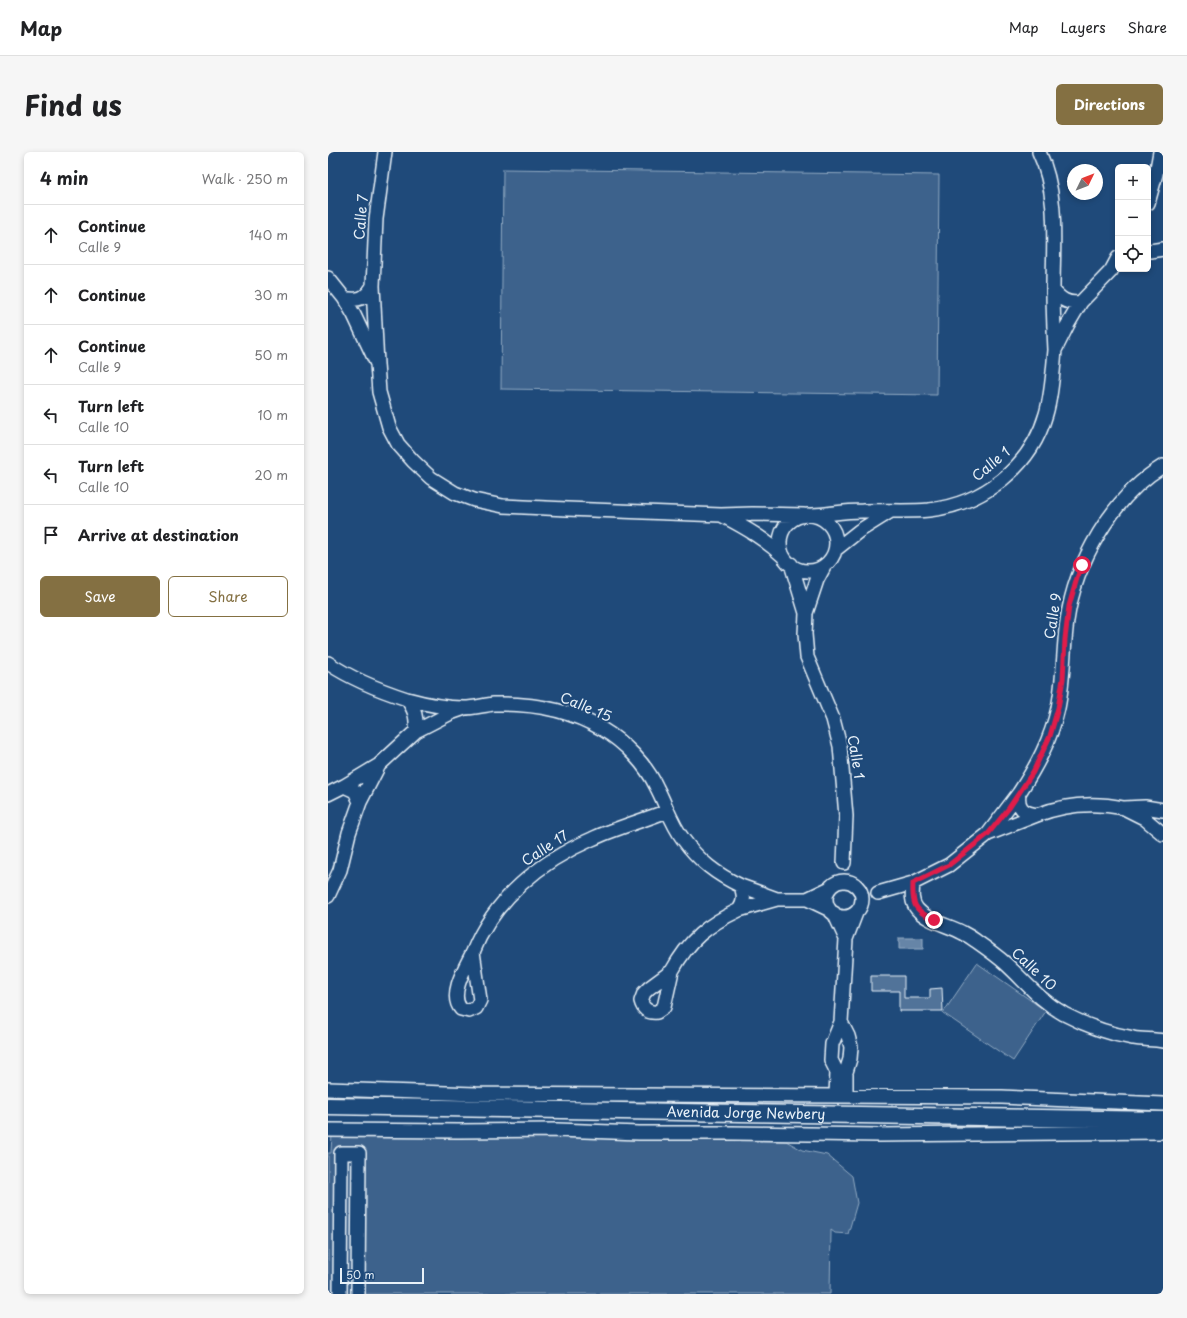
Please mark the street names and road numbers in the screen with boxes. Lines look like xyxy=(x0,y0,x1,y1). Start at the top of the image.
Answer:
street label: Calle 7 xyxy=(348,193,373,241)
street label: Calle 1 xyxy=(967,441,1014,486)
street label: Calle 9 xyxy=(1039,591,1067,640)
street label: Calle 15 xyxy=(557,686,615,727)
street label: Calle 1 xyxy=(843,733,870,780)
street label: Calle 17 xyxy=(517,824,573,871)
street label: Calle 10 xyxy=(1007,942,1062,995)
street label: Avenida Jorge Newbery xyxy=(666,1101,826,1124)

